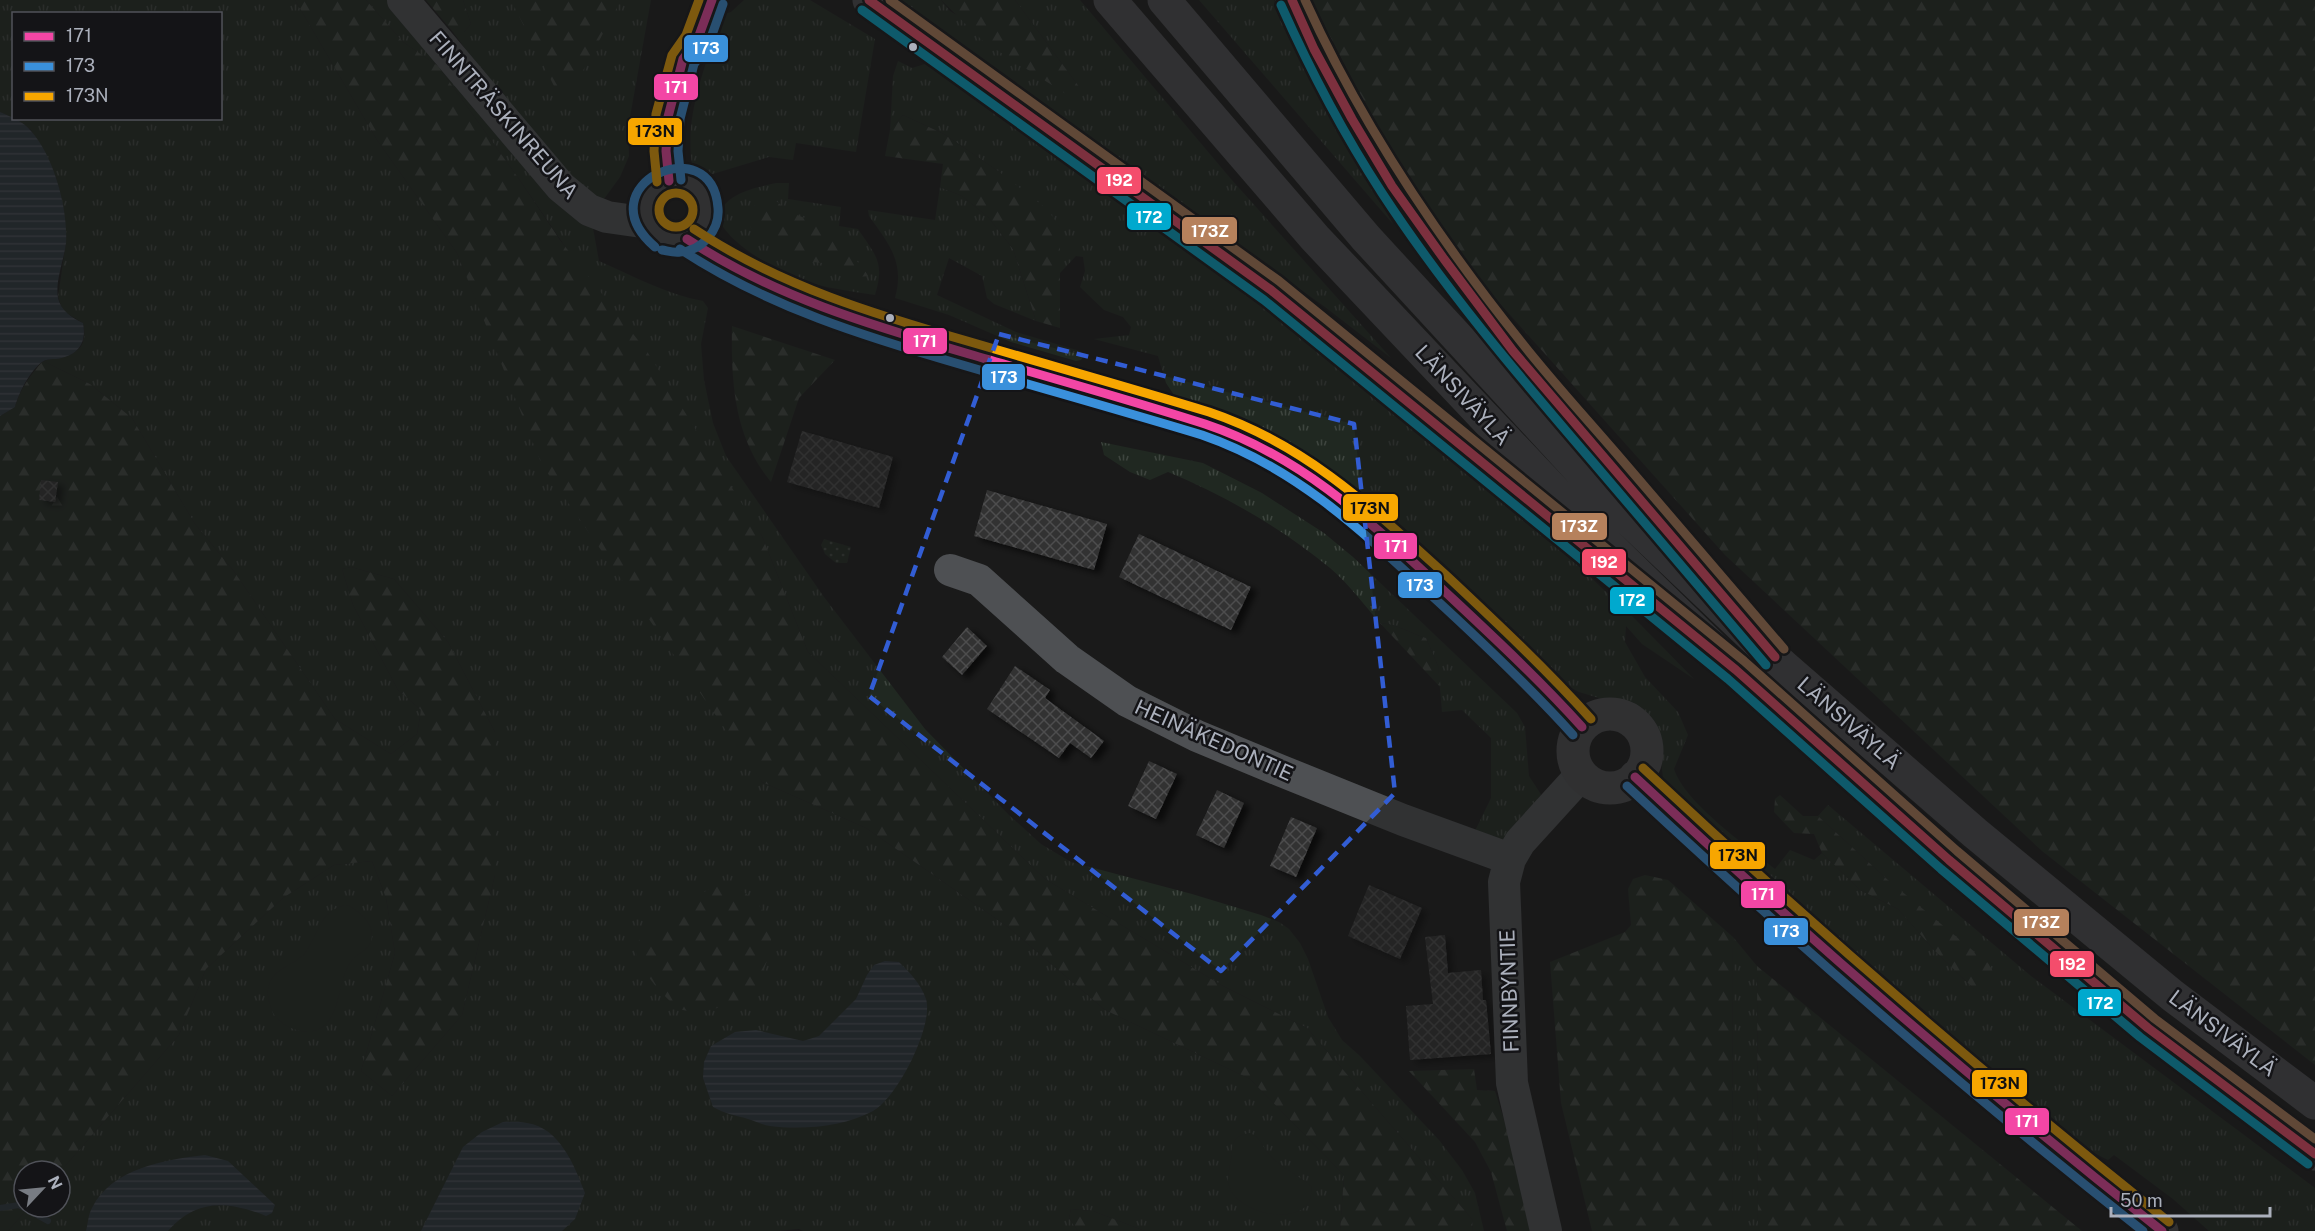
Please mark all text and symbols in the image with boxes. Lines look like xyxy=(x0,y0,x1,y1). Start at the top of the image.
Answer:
legend xyxy=(12,12,222,120)
text: 171 xyxy=(66,25,92,46)
street label: FINNTRÄSKINREUNA xyxy=(424,26,584,204)
line badge: 173 xyxy=(683,34,729,63)
text: 173 xyxy=(692,39,720,58)
unlabelled marker xyxy=(907,41,919,53)
text: 173 xyxy=(66,55,95,76)
line badge: 171 xyxy=(653,73,699,101)
text: 171 xyxy=(664,78,688,97)
text: 173N xyxy=(66,85,109,106)
line badge: 173N xyxy=(627,117,683,146)
text: 173N xyxy=(635,122,675,141)
line badge: 192 xyxy=(1096,166,1142,195)
text: 192 xyxy=(1105,171,1133,190)
line badge: 172 xyxy=(1126,202,1172,231)
text: 172 xyxy=(1135,208,1163,227)
line badge: 173Z xyxy=(1181,216,1238,245)
text: 173Z xyxy=(1191,222,1229,241)
unlabelled marker xyxy=(884,312,896,324)
line badge: 171 xyxy=(902,327,948,355)
text: 171 xyxy=(913,332,937,351)
street label: LÄNSIVÄYLÄ xyxy=(1410,340,1516,451)
line badge: 173 xyxy=(981,363,1026,391)
text: 173 xyxy=(990,368,1018,387)
line badge: 173N xyxy=(1342,493,1399,522)
text: 173N xyxy=(1350,499,1390,518)
line badge: 173Z xyxy=(1551,512,1608,541)
text: 173Z xyxy=(1560,517,1598,536)
line badge: 171 xyxy=(1373,532,1418,560)
text: 171 xyxy=(1384,537,1408,556)
line badge: 192 xyxy=(1581,548,1627,576)
text: 192 xyxy=(1590,553,1618,572)
line badge: 173 xyxy=(1397,571,1443,599)
text: 173 xyxy=(1406,576,1434,595)
line badge: 172 xyxy=(1609,586,1655,615)
text: 172 xyxy=(1618,591,1646,610)
street label: LÄNSIVÄYLÄ xyxy=(1792,671,1906,775)
street label: HEINÄKEDONTIE xyxy=(1131,694,1297,786)
line badge: 173N xyxy=(1709,841,1766,870)
text: 173N xyxy=(1718,846,1758,865)
line badge: 171 xyxy=(1740,880,1786,909)
text: 171 xyxy=(1751,885,1775,904)
line badge: 173Z xyxy=(2013,908,2070,937)
text: 173Z xyxy=(2022,913,2060,932)
line badge: 173 xyxy=(1763,917,1809,946)
text: 173 xyxy=(1772,922,1800,941)
street label: FINNBYNTIE xyxy=(1494,929,1524,1053)
line badge: 192 xyxy=(2049,950,2095,978)
text: 192 xyxy=(2058,955,2086,974)
street label: LÄNSIVÄYLÄ xyxy=(2164,984,2282,1082)
line badge: 172 xyxy=(2077,988,2122,1017)
text: 172 xyxy=(2086,994,2114,1013)
line badge: 173N xyxy=(1971,1069,2028,1098)
text: 173N xyxy=(1980,1074,2020,1093)
line badge: 171 xyxy=(2004,1107,2050,1136)
text: 171 xyxy=(2015,1112,2039,1131)
north arrow xyxy=(12,1159,72,1219)
text: N xyxy=(44,1173,66,1192)
scale bar xyxy=(2111,1180,2270,1218)
text: 50 m xyxy=(2120,1190,2163,1211)

